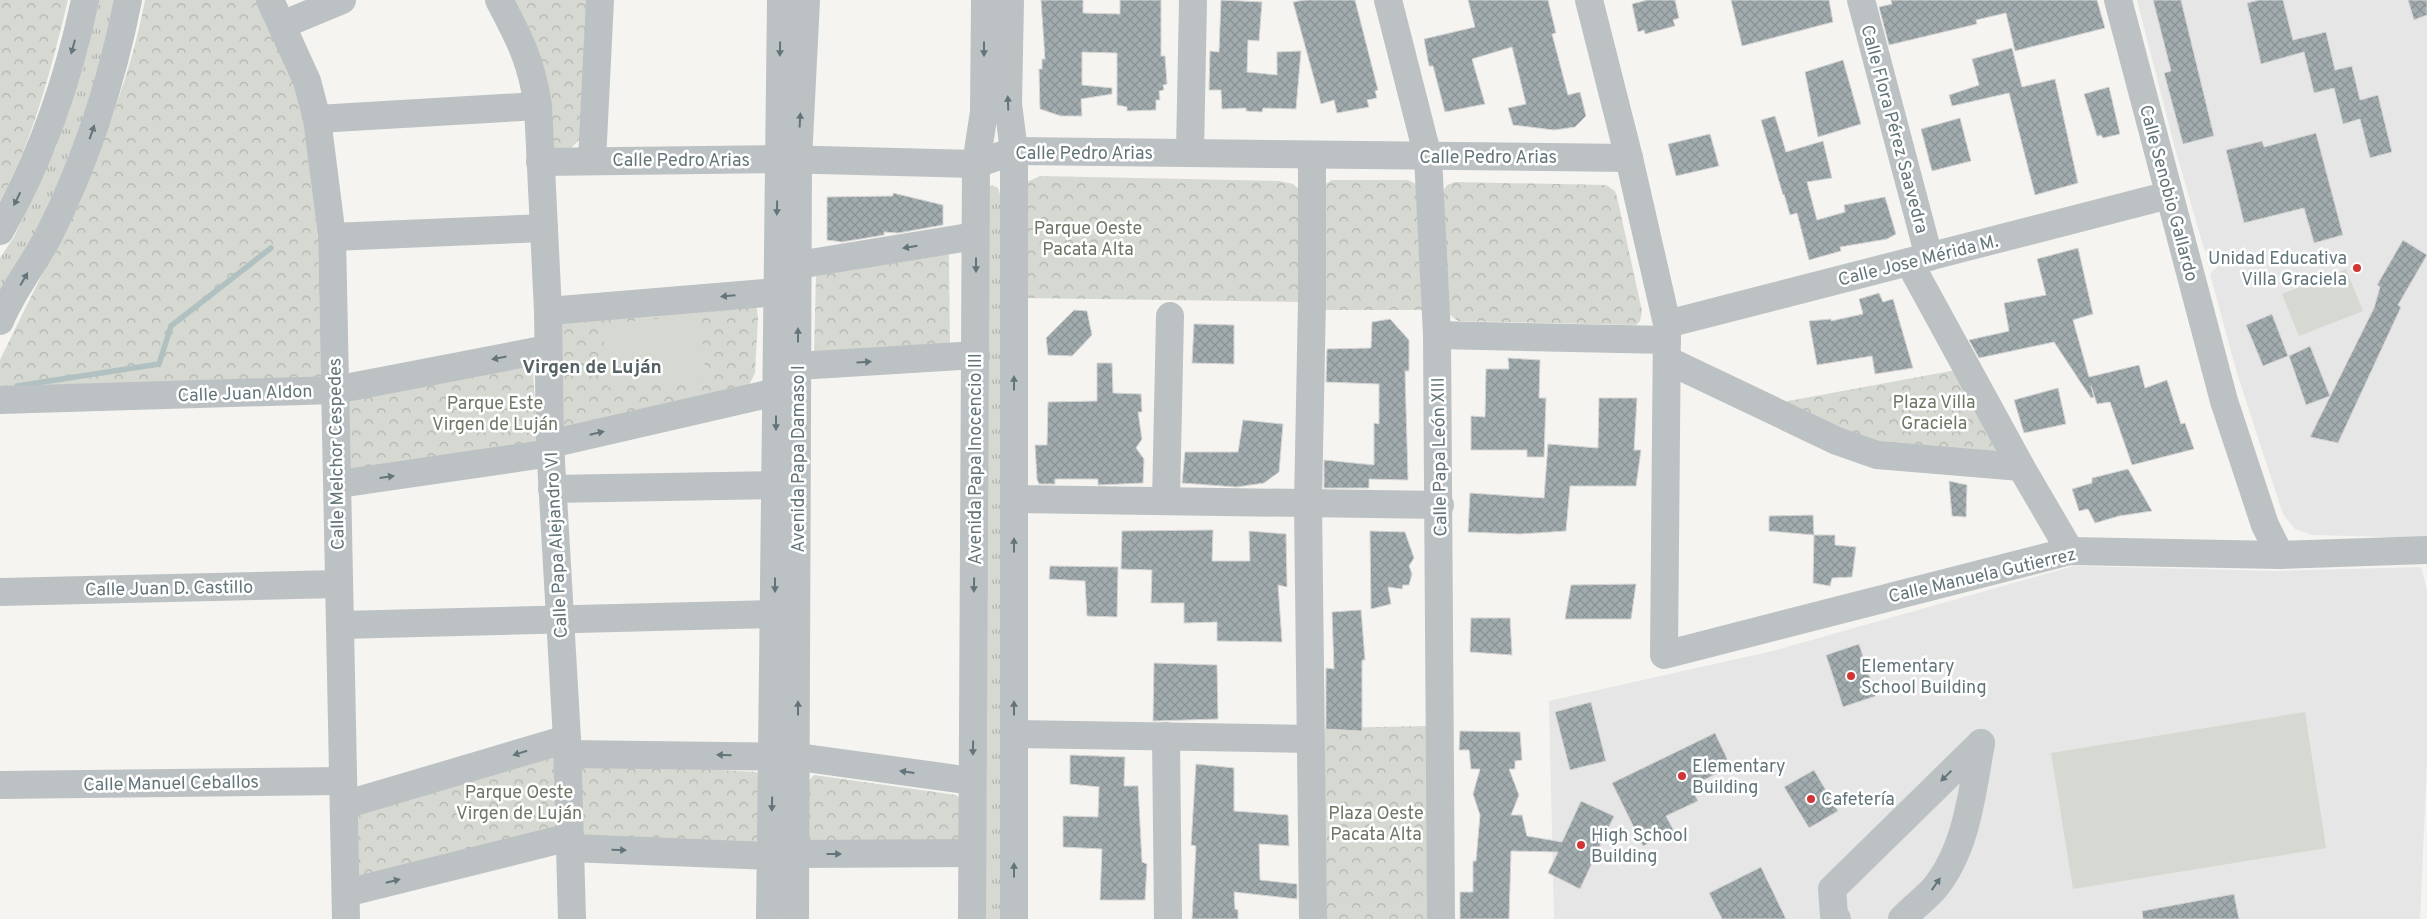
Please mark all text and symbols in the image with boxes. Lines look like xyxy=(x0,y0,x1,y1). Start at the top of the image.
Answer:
street label: Calle Flora Pérez Saavedra xyxy=(1855,22,1933,236)
one-way arrow xyxy=(69,40,77,55)
one-way arrow xyxy=(776,41,784,57)
one-way arrow xyxy=(980,41,988,57)
one-way arrow xyxy=(1004,95,1012,111)
street label: Calle Senobio Gallardo xyxy=(2133,103,2202,284)
one-way arrow xyxy=(796,112,804,128)
one-way arrow xyxy=(89,124,97,139)
street label: Calle Pedro Arias xyxy=(1015,143,1153,166)
street label: Calle Pedro Arias xyxy=(1419,147,1557,170)
street label: Calle Pedro Arias xyxy=(612,150,750,173)
one-way arrow xyxy=(13,192,21,206)
one-way arrow xyxy=(773,200,781,216)
park label: Parque Oeste Pacata Alta xyxy=(1034,218,1142,262)
street label: Calle Jose Mérida M. xyxy=(1836,230,2001,292)
one-way arrow xyxy=(902,243,918,251)
place label: Unidad Educativa Villa Graciela xyxy=(2208,248,2347,292)
one-way arrow xyxy=(972,258,980,274)
marker: Unidad Educativa Villa Graciela xyxy=(2351,262,2363,274)
one-way arrow xyxy=(19,272,28,285)
one-way arrow xyxy=(720,293,736,301)
one-way arrow xyxy=(794,327,802,343)
street label: Avenida Papa Inocencio III xyxy=(965,353,988,565)
one-way arrow xyxy=(492,354,507,362)
district label: Virgen de Luján xyxy=(522,356,662,380)
street label: Calle Melchor Cespedes xyxy=(324,358,351,550)
one-way arrow xyxy=(856,358,872,366)
street label: Avenida Papa Damaso I xyxy=(788,365,811,553)
one-way arrow xyxy=(1010,375,1018,391)
street label: Calle Papa León XIII xyxy=(1428,377,1453,537)
street label: Calle Juan Aldon xyxy=(177,381,313,408)
park label: Plaza Villa Graciela xyxy=(1893,392,1975,436)
park label: Parque Este Virgen de Luján xyxy=(432,393,558,437)
one-way arrow xyxy=(772,415,780,431)
one-way arrow xyxy=(590,429,605,437)
street label: Calle Papa Alejandro VI xyxy=(541,451,574,639)
one-way arrow xyxy=(379,473,395,481)
one-way arrow xyxy=(1010,537,1018,553)
street label: Calle Manuela Gutierrez xyxy=(1886,544,2078,609)
street label: Calle Juan D. Castillo xyxy=(85,577,253,602)
one-way arrow xyxy=(771,578,779,594)
one-way arrow xyxy=(970,578,978,594)
place label: Elementary School Building xyxy=(1861,656,1987,700)
marker: Elementary School Building xyxy=(1845,670,1857,682)
one-way arrow xyxy=(794,700,802,716)
one-way arrow xyxy=(1010,700,1018,716)
one-way arrow xyxy=(969,740,977,756)
one-way arrow xyxy=(512,749,527,757)
one-way arrow xyxy=(716,751,732,759)
place label: Elementary Building xyxy=(1692,756,1786,800)
one-way arrow xyxy=(898,768,914,776)
marker: Elementary Building xyxy=(1676,770,1688,782)
one-way arrow xyxy=(1940,770,1952,782)
street label: Calle Manuel Ceballos xyxy=(83,771,259,798)
park label: Parque Oeste Virgen de Luján xyxy=(456,782,582,826)
place label: Cafetería xyxy=(1821,789,1895,812)
marker: Cafetería xyxy=(1805,793,1817,805)
one-way arrow xyxy=(768,796,776,812)
park label: Plaza Oeste Pacata Alta xyxy=(1328,803,1424,847)
place label: High School Building xyxy=(1591,825,1688,869)
marker: High School Building xyxy=(1575,839,1587,851)
one-way arrow xyxy=(611,846,627,854)
one-way arrow xyxy=(826,850,842,858)
one-way arrow xyxy=(1010,862,1018,878)
one-way arrow xyxy=(386,877,401,885)
one-way arrow xyxy=(1931,877,1941,891)

